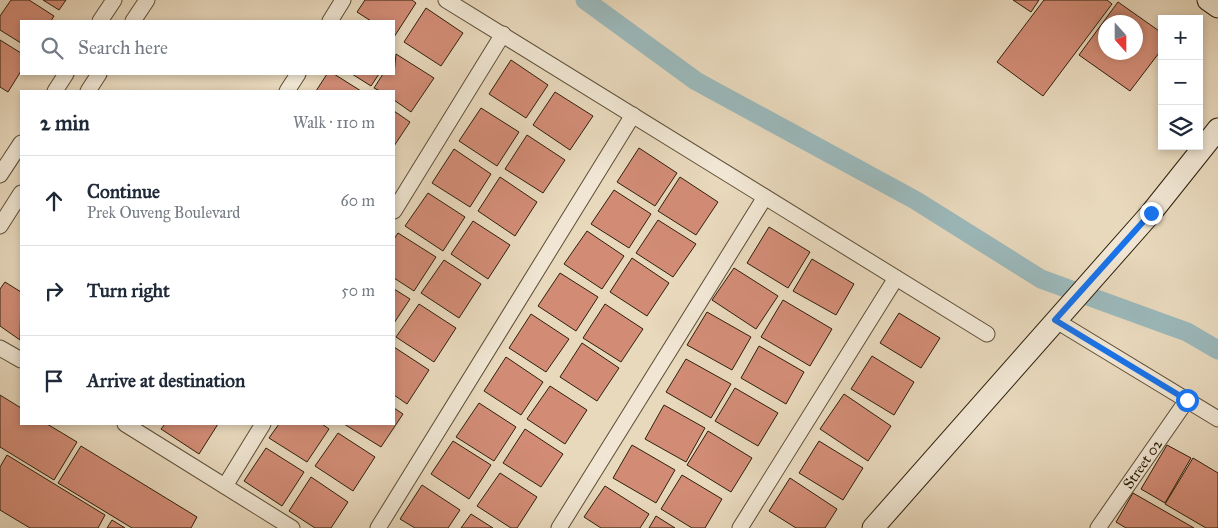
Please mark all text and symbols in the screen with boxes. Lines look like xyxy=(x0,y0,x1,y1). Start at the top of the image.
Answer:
north arrow xyxy=(1098,15,1143,60)
map controls xyxy=(1158,15,1203,150)
button: + xyxy=(1158,15,1203,60)
search box xyxy=(20,20,395,75)
icon: search xyxy=(38,34,66,62)
text: Search here xyxy=(78,36,168,59)
button: − xyxy=(1158,60,1203,105)
button: layers xyxy=(1158,105,1203,150)
text: 2 min xyxy=(40,110,90,136)
text: Walk · 110 m xyxy=(293,113,375,132)
text: Continue xyxy=(87,180,160,203)
icon: ahead xyxy=(40,187,68,215)
text: 60 m xyxy=(341,191,375,210)
route end xyxy=(1140,202,1163,225)
text: Prek Ouveng Boulevard xyxy=(87,203,240,222)
icon: right xyxy=(40,277,68,305)
text: Turn right xyxy=(87,279,170,302)
text: 50 m xyxy=(341,281,375,300)
icon: arrive xyxy=(40,367,68,395)
text: Arrive at destination xyxy=(87,369,245,392)
route start xyxy=(1176,389,1199,412)
street label: Street 02 xyxy=(1119,435,1166,492)

